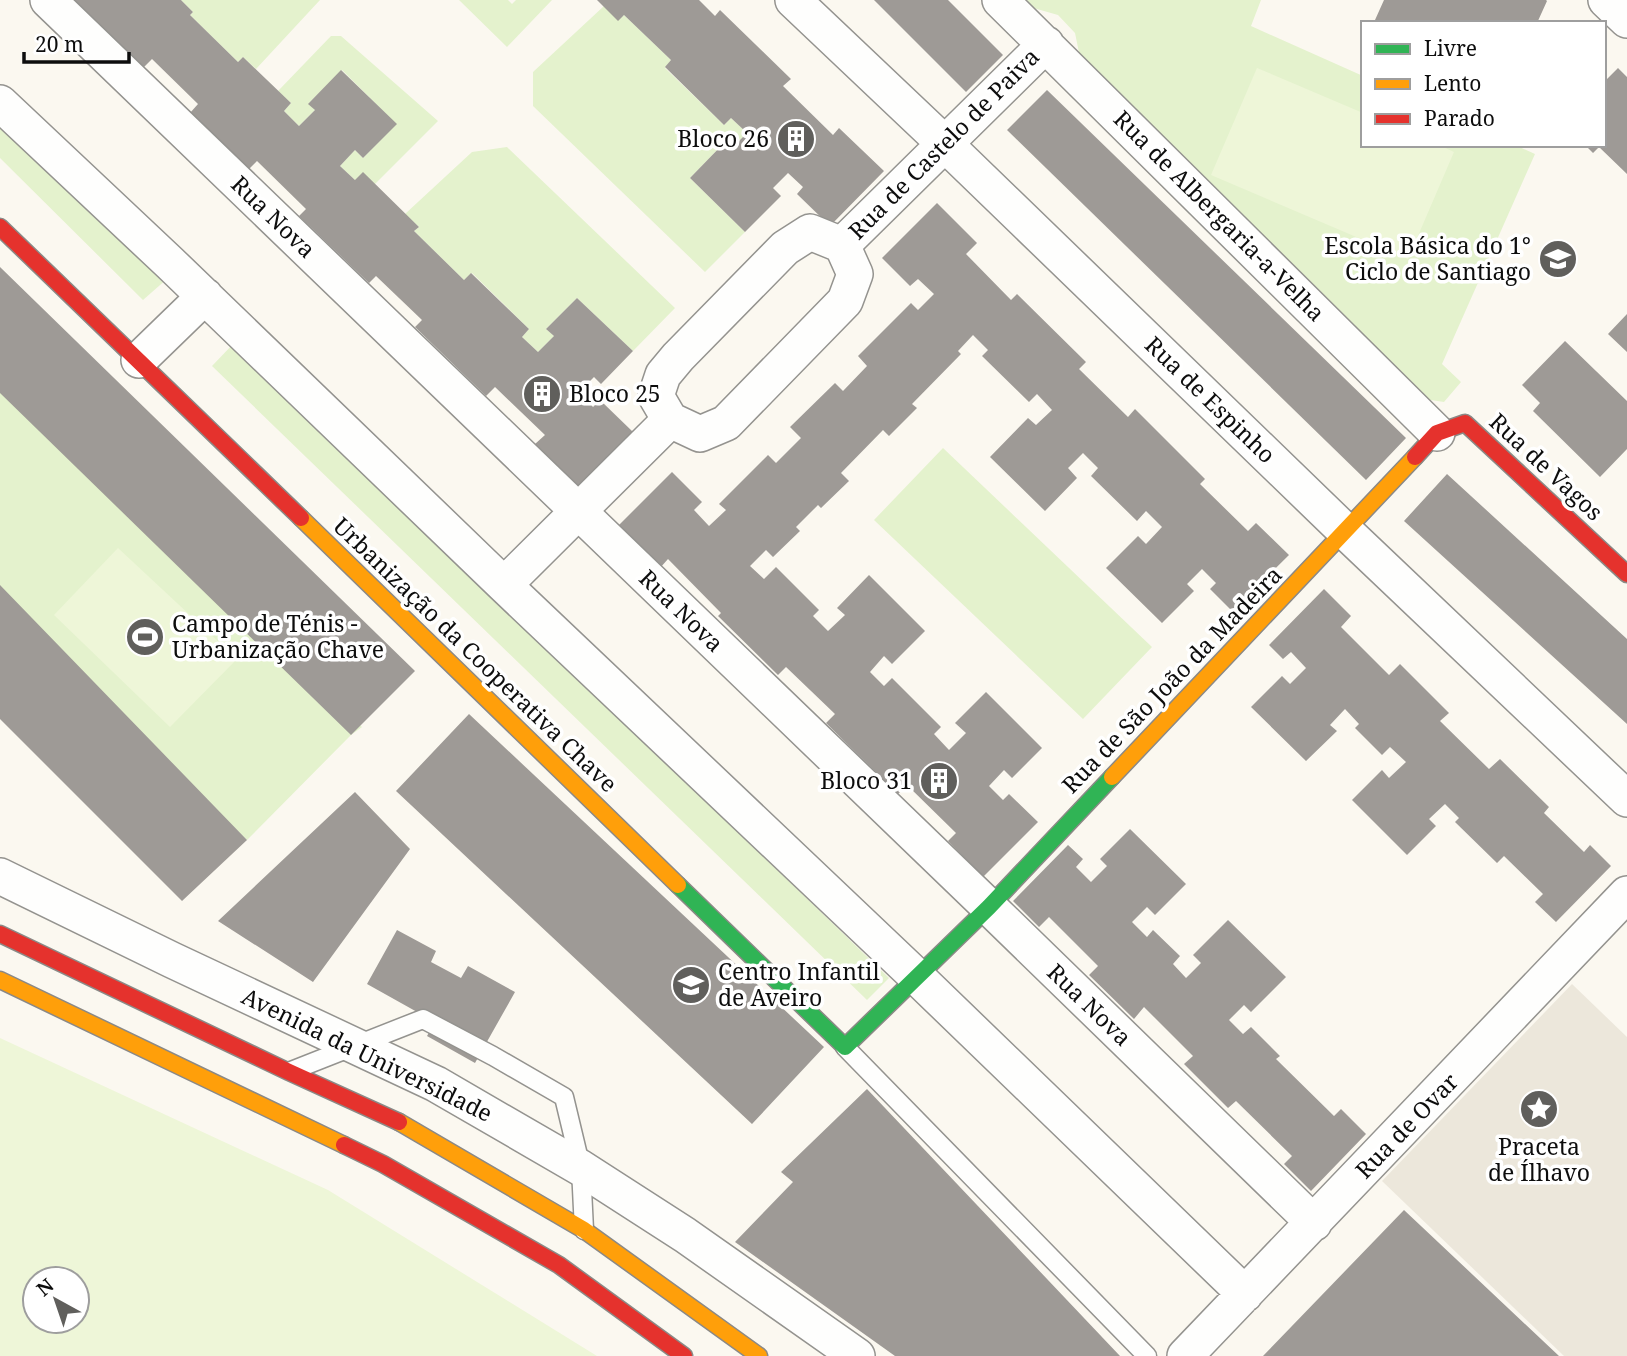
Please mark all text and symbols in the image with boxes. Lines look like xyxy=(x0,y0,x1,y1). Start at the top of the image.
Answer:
scale bar xyxy=(24,21,130,65)
legend xyxy=(1361,21,1606,147)
text: 20 m xyxy=(35,30,84,58)
text: Livre xyxy=(1424,34,1477,62)
street label: Rua de Castelo de Paiva xyxy=(841,41,1046,246)
text: Lento xyxy=(1424,69,1481,97)
street label: Rua de Albergaria-a-Velha xyxy=(1107,103,1332,328)
text: Parado xyxy=(1424,104,1495,132)
building icon: Bloco 26 xyxy=(775,118,817,160)
place label: Bloco 26 xyxy=(677,122,769,154)
street label: Rua Nova xyxy=(225,168,323,265)
place label: Escola Básica do 1° Ciclo de Santiago xyxy=(1324,229,1531,287)
school or university icon: Escola Básica do 1° Ciclo de Santiago xyxy=(1537,238,1579,280)
street label: Rua de Espinho xyxy=(1138,329,1283,470)
building icon: Bloco 25 xyxy=(521,373,563,415)
place label: Bloco 25 xyxy=(569,377,661,409)
street label: Rua de Vagos xyxy=(1483,405,1610,527)
street label: Urbanização da Cooperativa Chave xyxy=(327,510,625,799)
street label: Rua de São João da Madeira xyxy=(1054,559,1288,800)
street label: Rua Nova xyxy=(633,562,731,659)
place label: Campo de Ténis - Urbanização Chave xyxy=(172,607,384,665)
sports icon: Campo de Ténis - Urbanização Chave xyxy=(124,616,166,658)
building icon: Bloco 31 xyxy=(918,760,960,802)
place label: Bloco 31 xyxy=(820,764,912,796)
place label: Centro Infantil de Aveiro xyxy=(718,955,880,1013)
street label: Rua Nova xyxy=(1041,956,1139,1053)
school or university icon: Centro Infantil de Aveiro xyxy=(670,964,712,1006)
street label: Avenida da Universidade xyxy=(237,979,498,1129)
street label: Rua de Ovar xyxy=(1348,1065,1465,1185)
place icon: Praceta de Ílhavo xyxy=(1518,1088,1560,1130)
place label: Praceta de Ílhavo xyxy=(1488,1130,1590,1188)
north arrow xyxy=(21,1265,91,1335)
text: N xyxy=(31,1272,59,1302)

